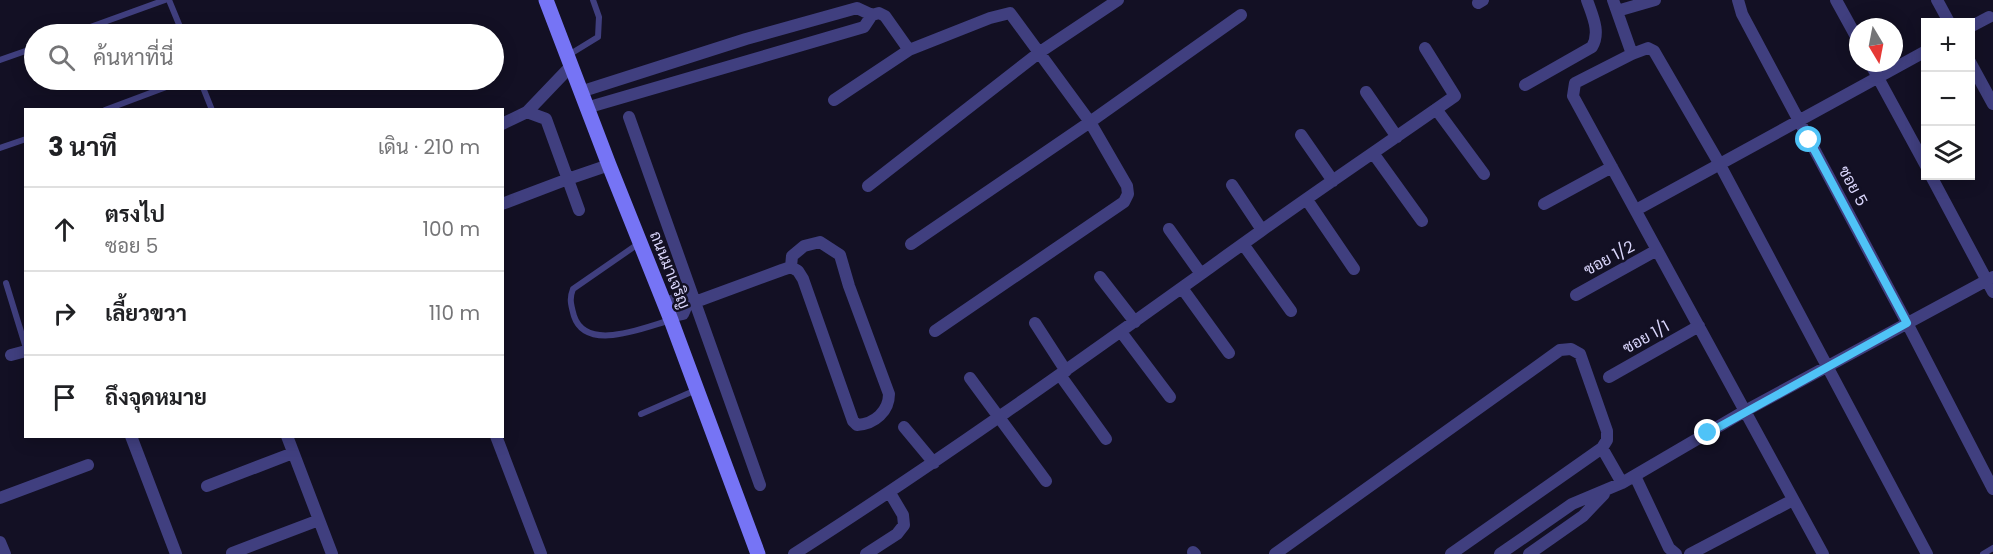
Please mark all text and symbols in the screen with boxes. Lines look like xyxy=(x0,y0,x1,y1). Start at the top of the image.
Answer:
north arrow xyxy=(1849,18,1903,72)
map controls xyxy=(1921,18,1975,180)
button: + xyxy=(1921,18,1975,72)
search box xyxy=(24,24,504,90)
icon: search xyxy=(45,41,78,74)
text: ค้นหาที่นี่ xyxy=(93,42,173,73)
button: − xyxy=(1921,72,1975,126)
route start xyxy=(1795,126,1821,152)
button: layers xyxy=(1921,126,1975,180)
text: 3 นาที xyxy=(48,129,117,165)
text: เดิน · 210 m xyxy=(378,133,480,161)
street label: ซอย 5 xyxy=(1833,162,1873,210)
text: ตรงไป xyxy=(105,199,165,230)
icon: ahead xyxy=(48,213,81,246)
text: 100 m xyxy=(423,215,480,243)
street label: ถนนมาเจริญ xyxy=(644,228,696,312)
text: ซอย 5 xyxy=(105,232,158,260)
street label: ซอย 1/2 xyxy=(1579,235,1639,281)
icon: right xyxy=(48,297,81,330)
text: เลี้ยวขวา xyxy=(105,298,187,329)
text: 110 m xyxy=(429,299,480,327)
street label: ซอย 1/1 xyxy=(1618,315,1674,359)
icon: arrive xyxy=(48,381,81,414)
text: ถึงจุดหมาย xyxy=(105,382,207,413)
route end xyxy=(1694,419,1720,445)

